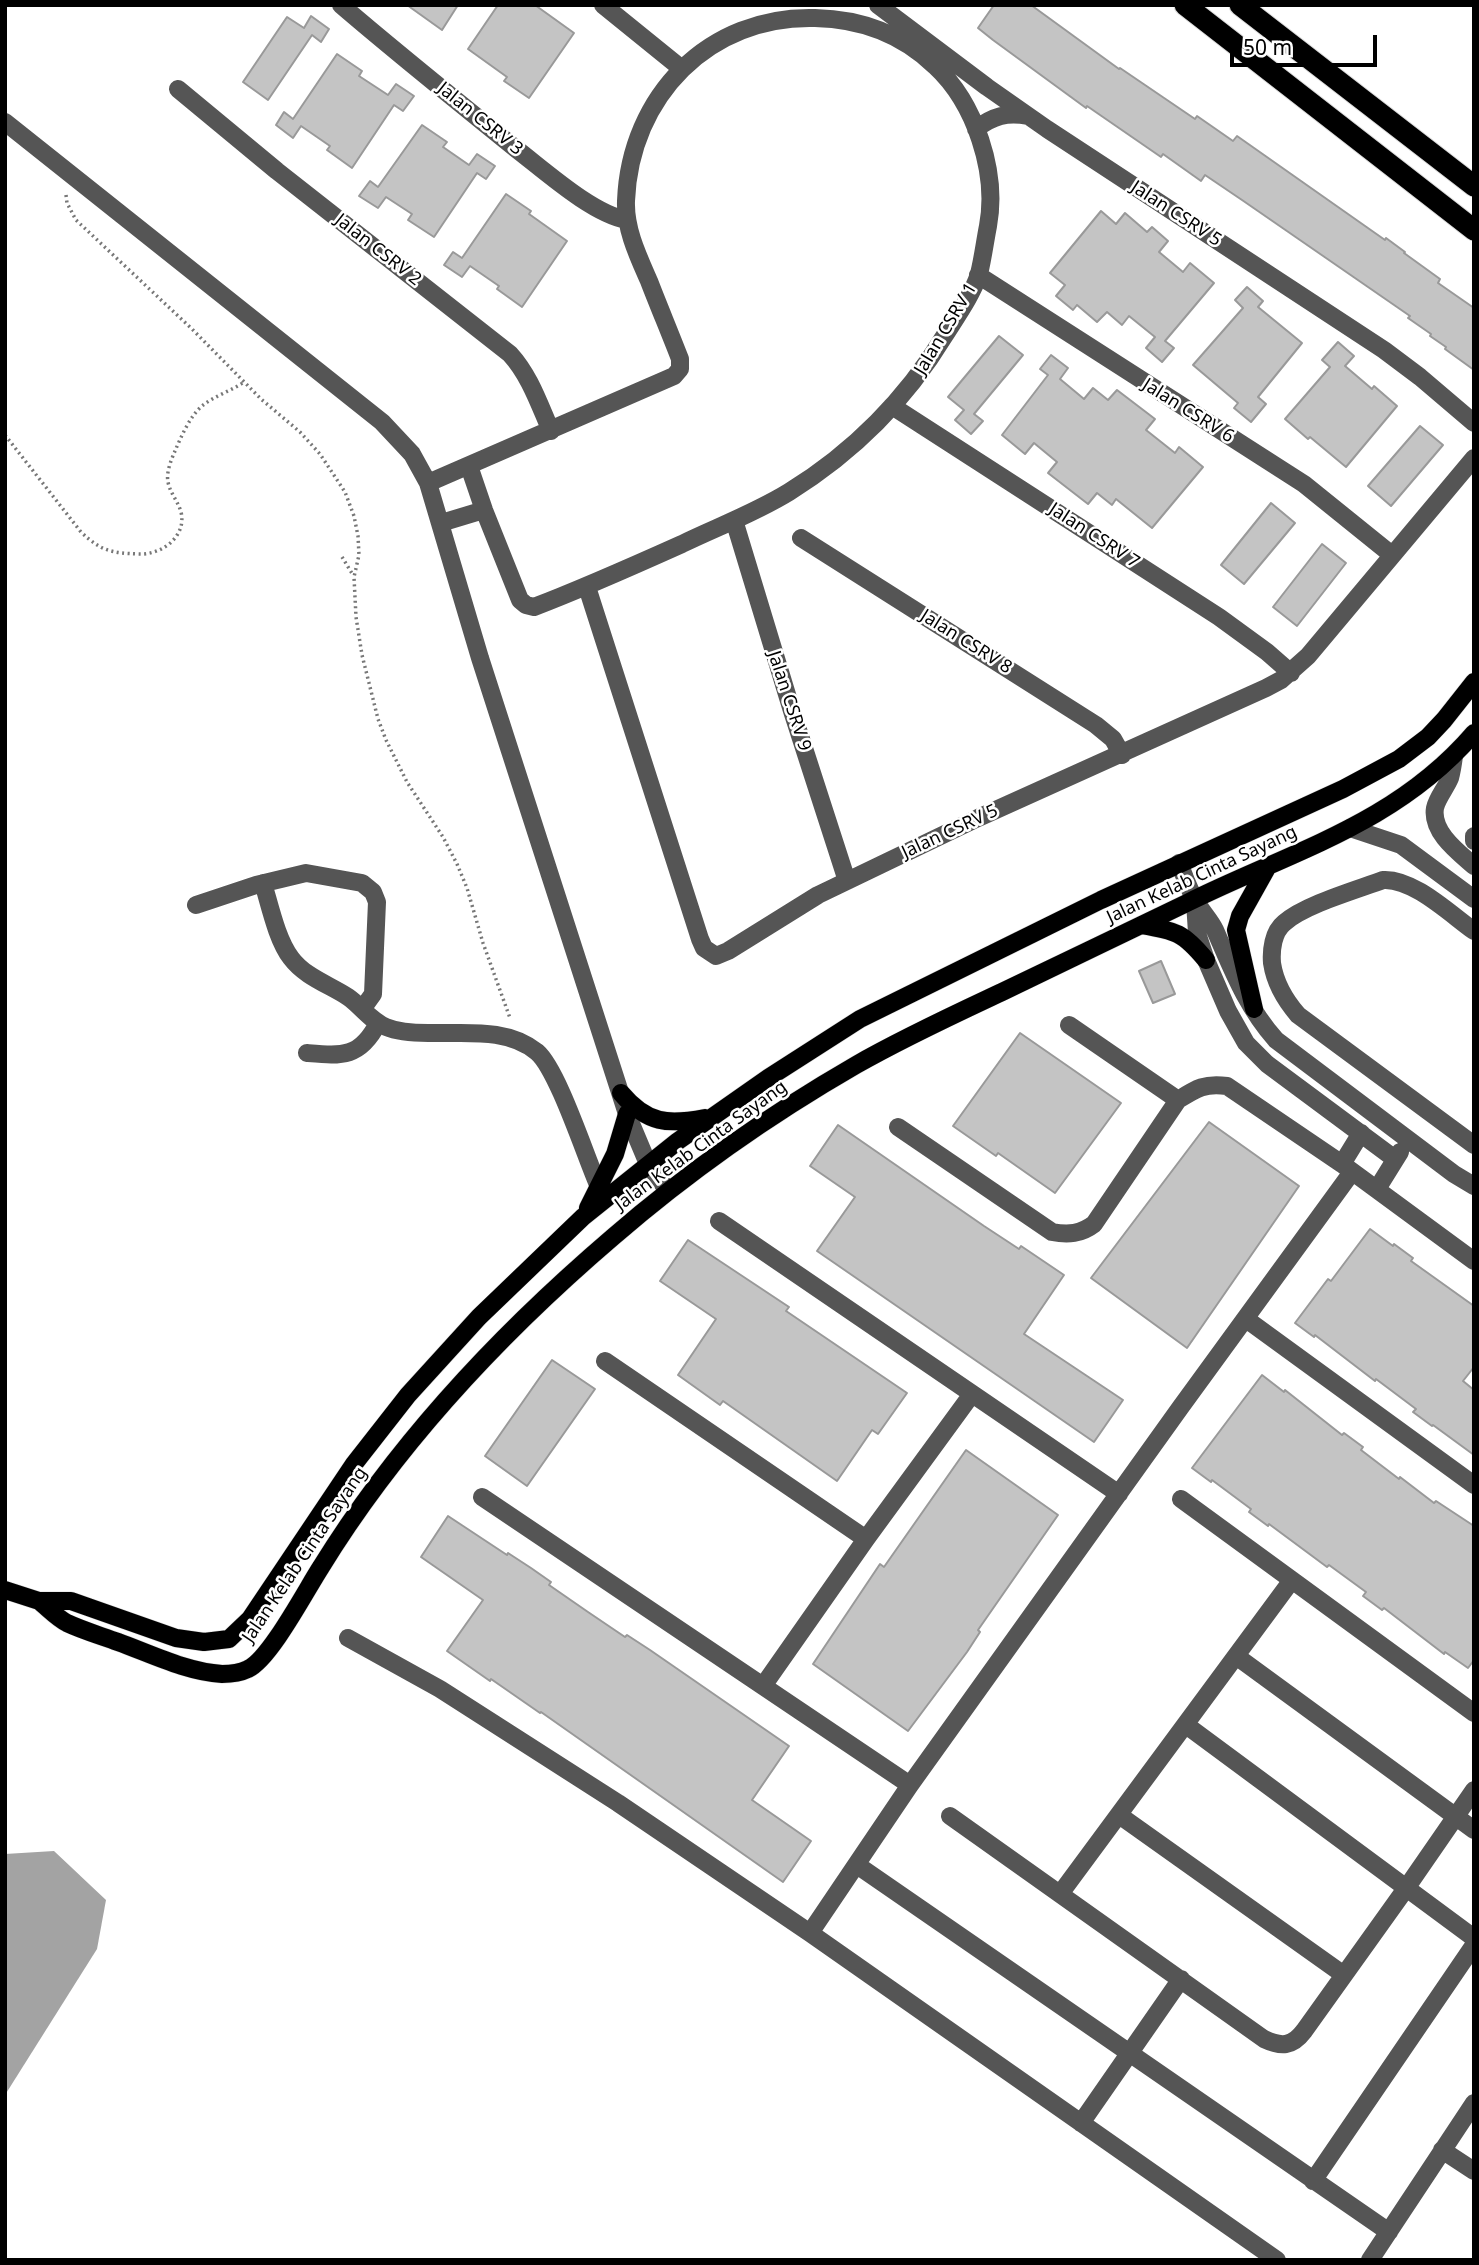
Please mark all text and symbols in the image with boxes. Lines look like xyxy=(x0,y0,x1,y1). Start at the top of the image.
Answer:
scale bar xyxy=(1234,21,1381,65)
text: 50 m xyxy=(1243,33,1292,61)
street label: Jalan CSRV 3 xyxy=(433,78,527,160)
street label: Jalan CSRV 5 xyxy=(1127,177,1225,251)
street label: Jalan CSRV 2 xyxy=(330,210,426,290)
street label: Jalan CSRV 1 xyxy=(910,279,982,379)
street label: Jalan CSRV 6 xyxy=(1138,374,1238,448)
street label: Jalan CSRV 7 xyxy=(1045,499,1143,573)
street label: Jalan CSRV 8 xyxy=(916,605,1016,679)
street label: Jalan CSRV 9 xyxy=(763,648,815,754)
street label: Jalan CSRV 5 xyxy=(898,800,1002,864)
street label: Jalan Kelab Cinta Sayang xyxy=(1104,821,1300,929)
street label: Jalan Kelab Cinta Sayang xyxy=(611,1076,791,1216)
street label: Jalan Kelab Cinta Sayang xyxy=(238,1463,372,1647)

